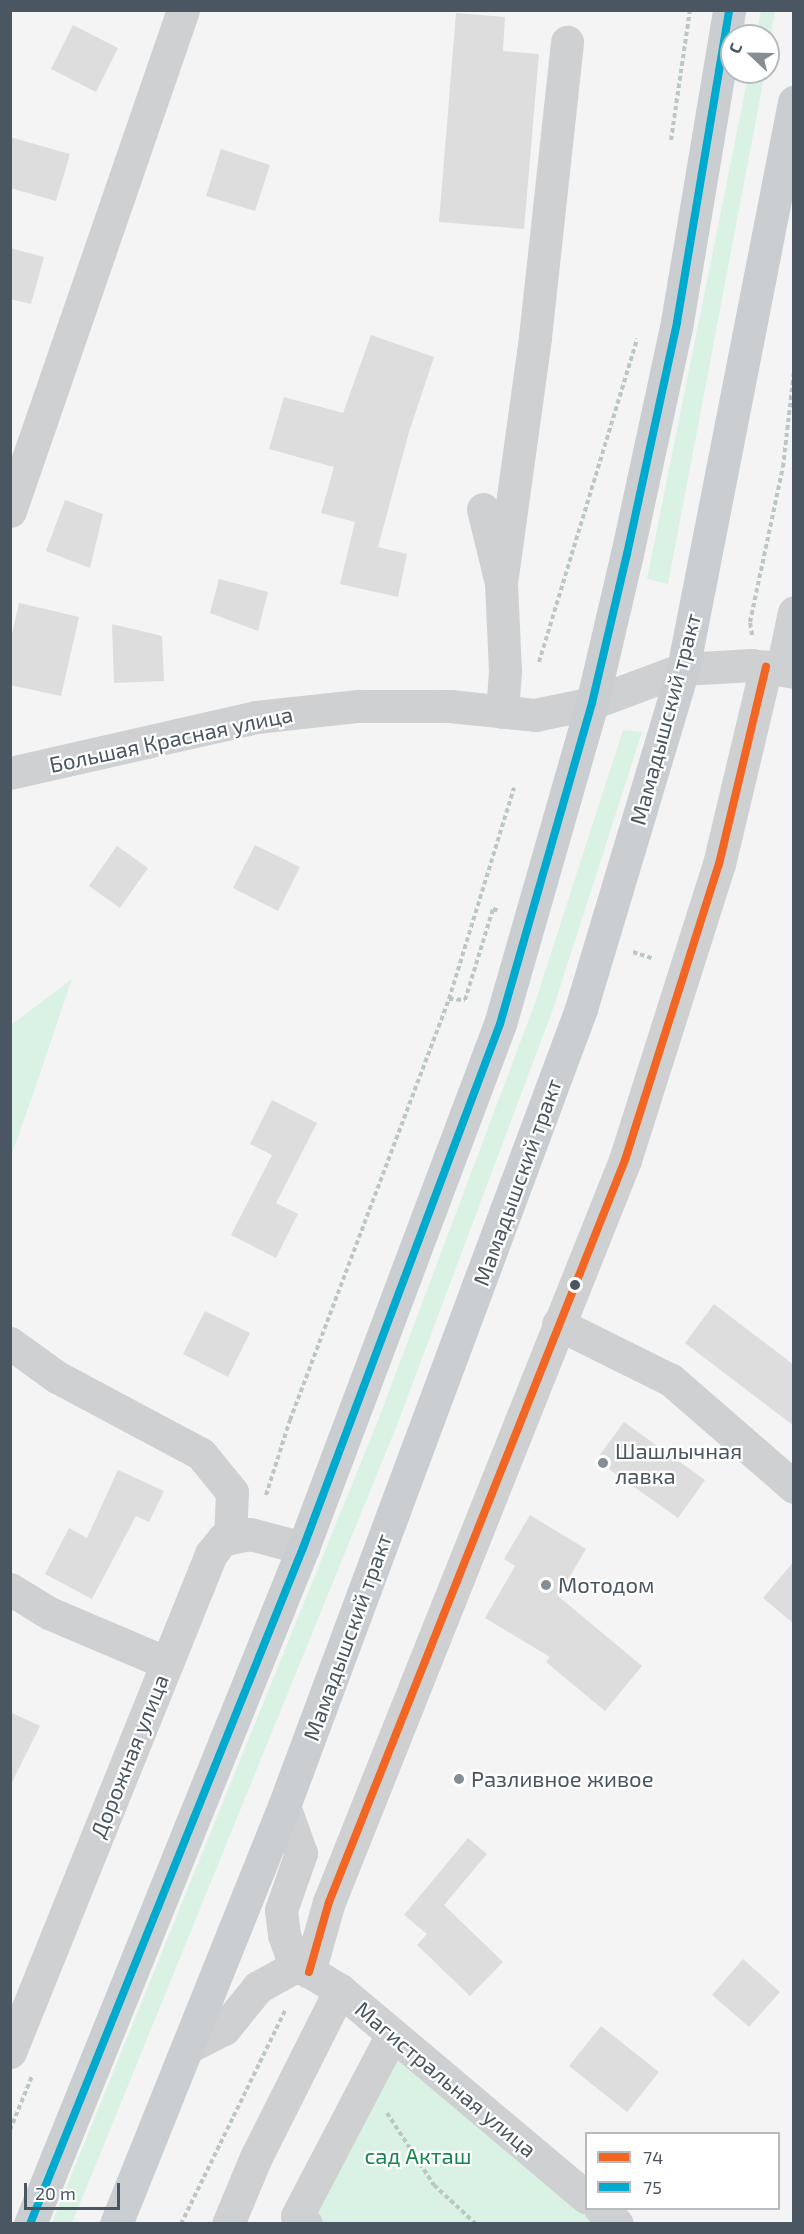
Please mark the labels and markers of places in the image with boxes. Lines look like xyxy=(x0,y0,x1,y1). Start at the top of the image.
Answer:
unlabelled marker xyxy=(569,1279,581,1291)
place label: Шашлычная лавка xyxy=(615,1437,742,1488)
marker: Шашлычная лавка xyxy=(596,1456,610,1470)
place label: Мотодом xyxy=(558,1572,654,1598)
marker: Мотодом xyxy=(539,1578,553,1592)
place label: Разливное живое xyxy=(471,1766,654,1792)
marker: Разливное живое xyxy=(452,1772,466,1786)

